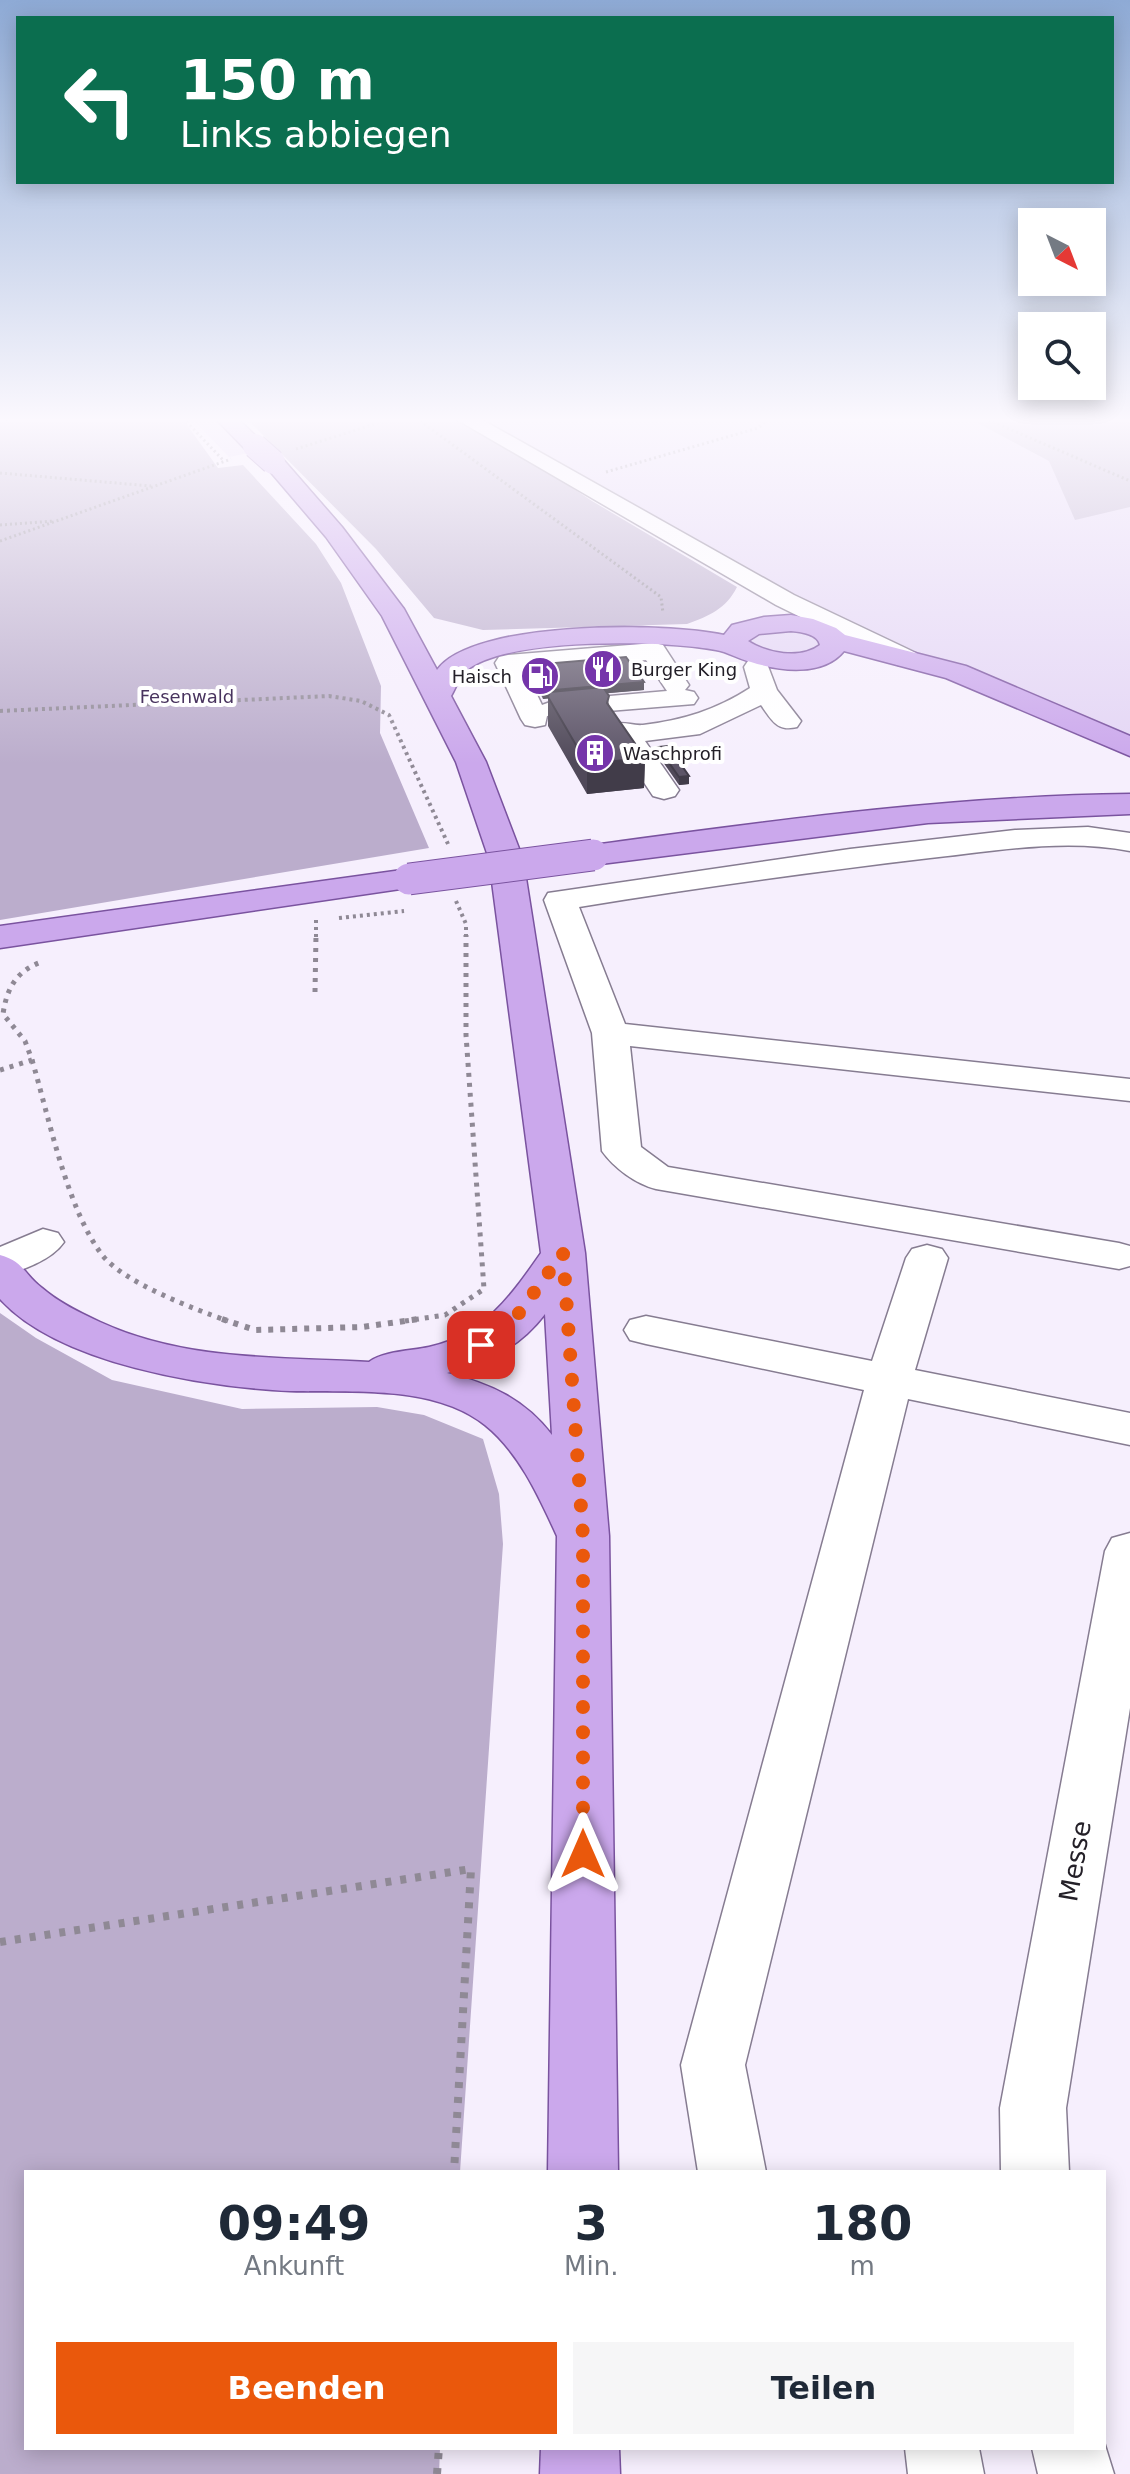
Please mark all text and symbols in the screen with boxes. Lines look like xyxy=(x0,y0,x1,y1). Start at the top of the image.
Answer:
text: 150 m xyxy=(180,47,375,112)
icon: left xyxy=(48,48,152,152)
text: Links abbiegen xyxy=(180,114,452,155)
north arrow xyxy=(1018,208,1106,296)
map controls xyxy=(1018,208,1106,400)
button: search xyxy=(1018,312,1106,400)
restaurant icon: Burger King xyxy=(582,648,624,690)
fuel station icon: Haisch xyxy=(519,655,561,697)
place label: Burger King xyxy=(631,659,737,680)
place label: Haisch xyxy=(452,666,512,687)
park label: Fesenwald xyxy=(140,686,234,707)
building icon: Waschprofi xyxy=(574,732,616,774)
place label: Waschprofi xyxy=(623,743,722,764)
pin xyxy=(447,1311,515,1379)
icon: arrive xyxy=(459,1323,503,1367)
position arrow xyxy=(541,1812,625,1896)
street label: Messe xyxy=(1053,1818,1097,1904)
text: 09:49 xyxy=(218,2195,370,2251)
text: 3 xyxy=(575,2195,608,2251)
text: 180 xyxy=(812,2195,912,2251)
text: Ankunft xyxy=(244,2251,344,2281)
text: Min. xyxy=(564,2251,618,2281)
text: m xyxy=(850,2251,875,2281)
button: Beenden xyxy=(56,2342,557,2434)
button: Teilen xyxy=(573,2342,1074,2434)

